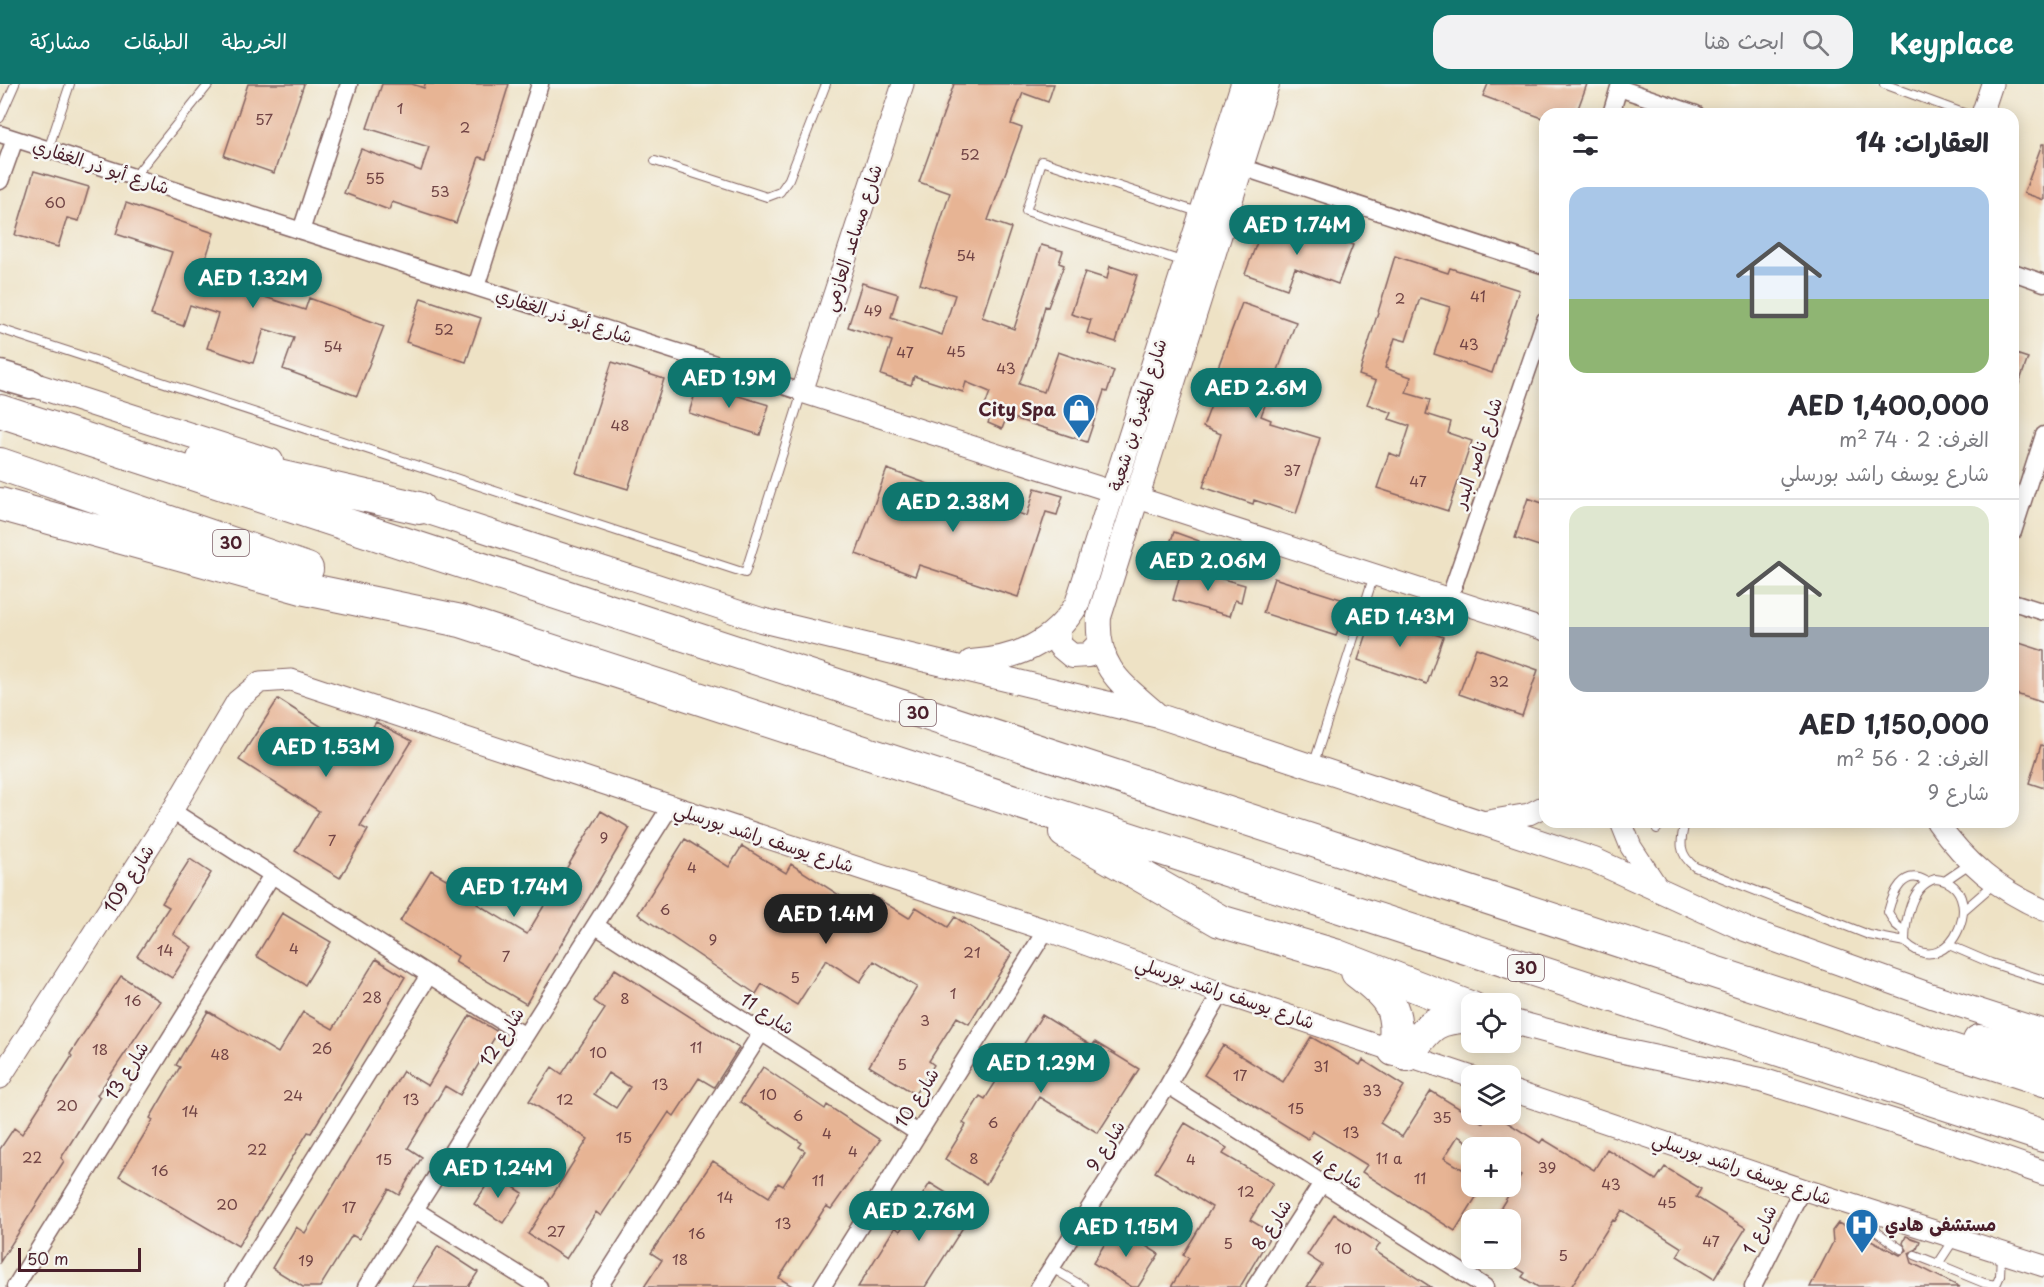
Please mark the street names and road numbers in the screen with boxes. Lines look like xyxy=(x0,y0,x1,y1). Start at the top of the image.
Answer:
street label: شارع أبو ذر الغفاري xyxy=(29,131,173,201)
street label: شارع مساعد العازمي xyxy=(815,160,892,316)
street label: شارع أبو ذر الغفاري xyxy=(492,280,636,350)
street label: شارع المغيرة بن شعبة xyxy=(1101,335,1173,494)
street label: شارع ناصر البدر xyxy=(1444,394,1508,513)
road number: 30 xyxy=(213,530,249,556)
road number: 30 xyxy=(900,700,936,726)
street label: شارع يوسف راشد بورسلي xyxy=(670,795,858,882)
street label: شارع 109 xyxy=(96,839,160,918)
street label: شارع يوسف راشد بورسلي xyxy=(1131,948,1319,1039)
road number: 30 xyxy=(1508,955,1544,981)
street label: شارع 11 xyxy=(735,985,800,1040)
street label: شارع 12 xyxy=(472,1001,530,1071)
street label: شارع 13 xyxy=(97,1036,154,1105)
street label: شارع 10 xyxy=(887,1062,945,1132)
street label: شارع 9 xyxy=(1079,1115,1131,1176)
street label: شارع يوسف راشد بورسلي xyxy=(1648,1124,1836,1215)
street label: شارع 4 xyxy=(1307,1142,1369,1195)
street label: شارع 8 xyxy=(1244,1193,1297,1255)
street label: شارع 1 xyxy=(1735,1200,1783,1259)

